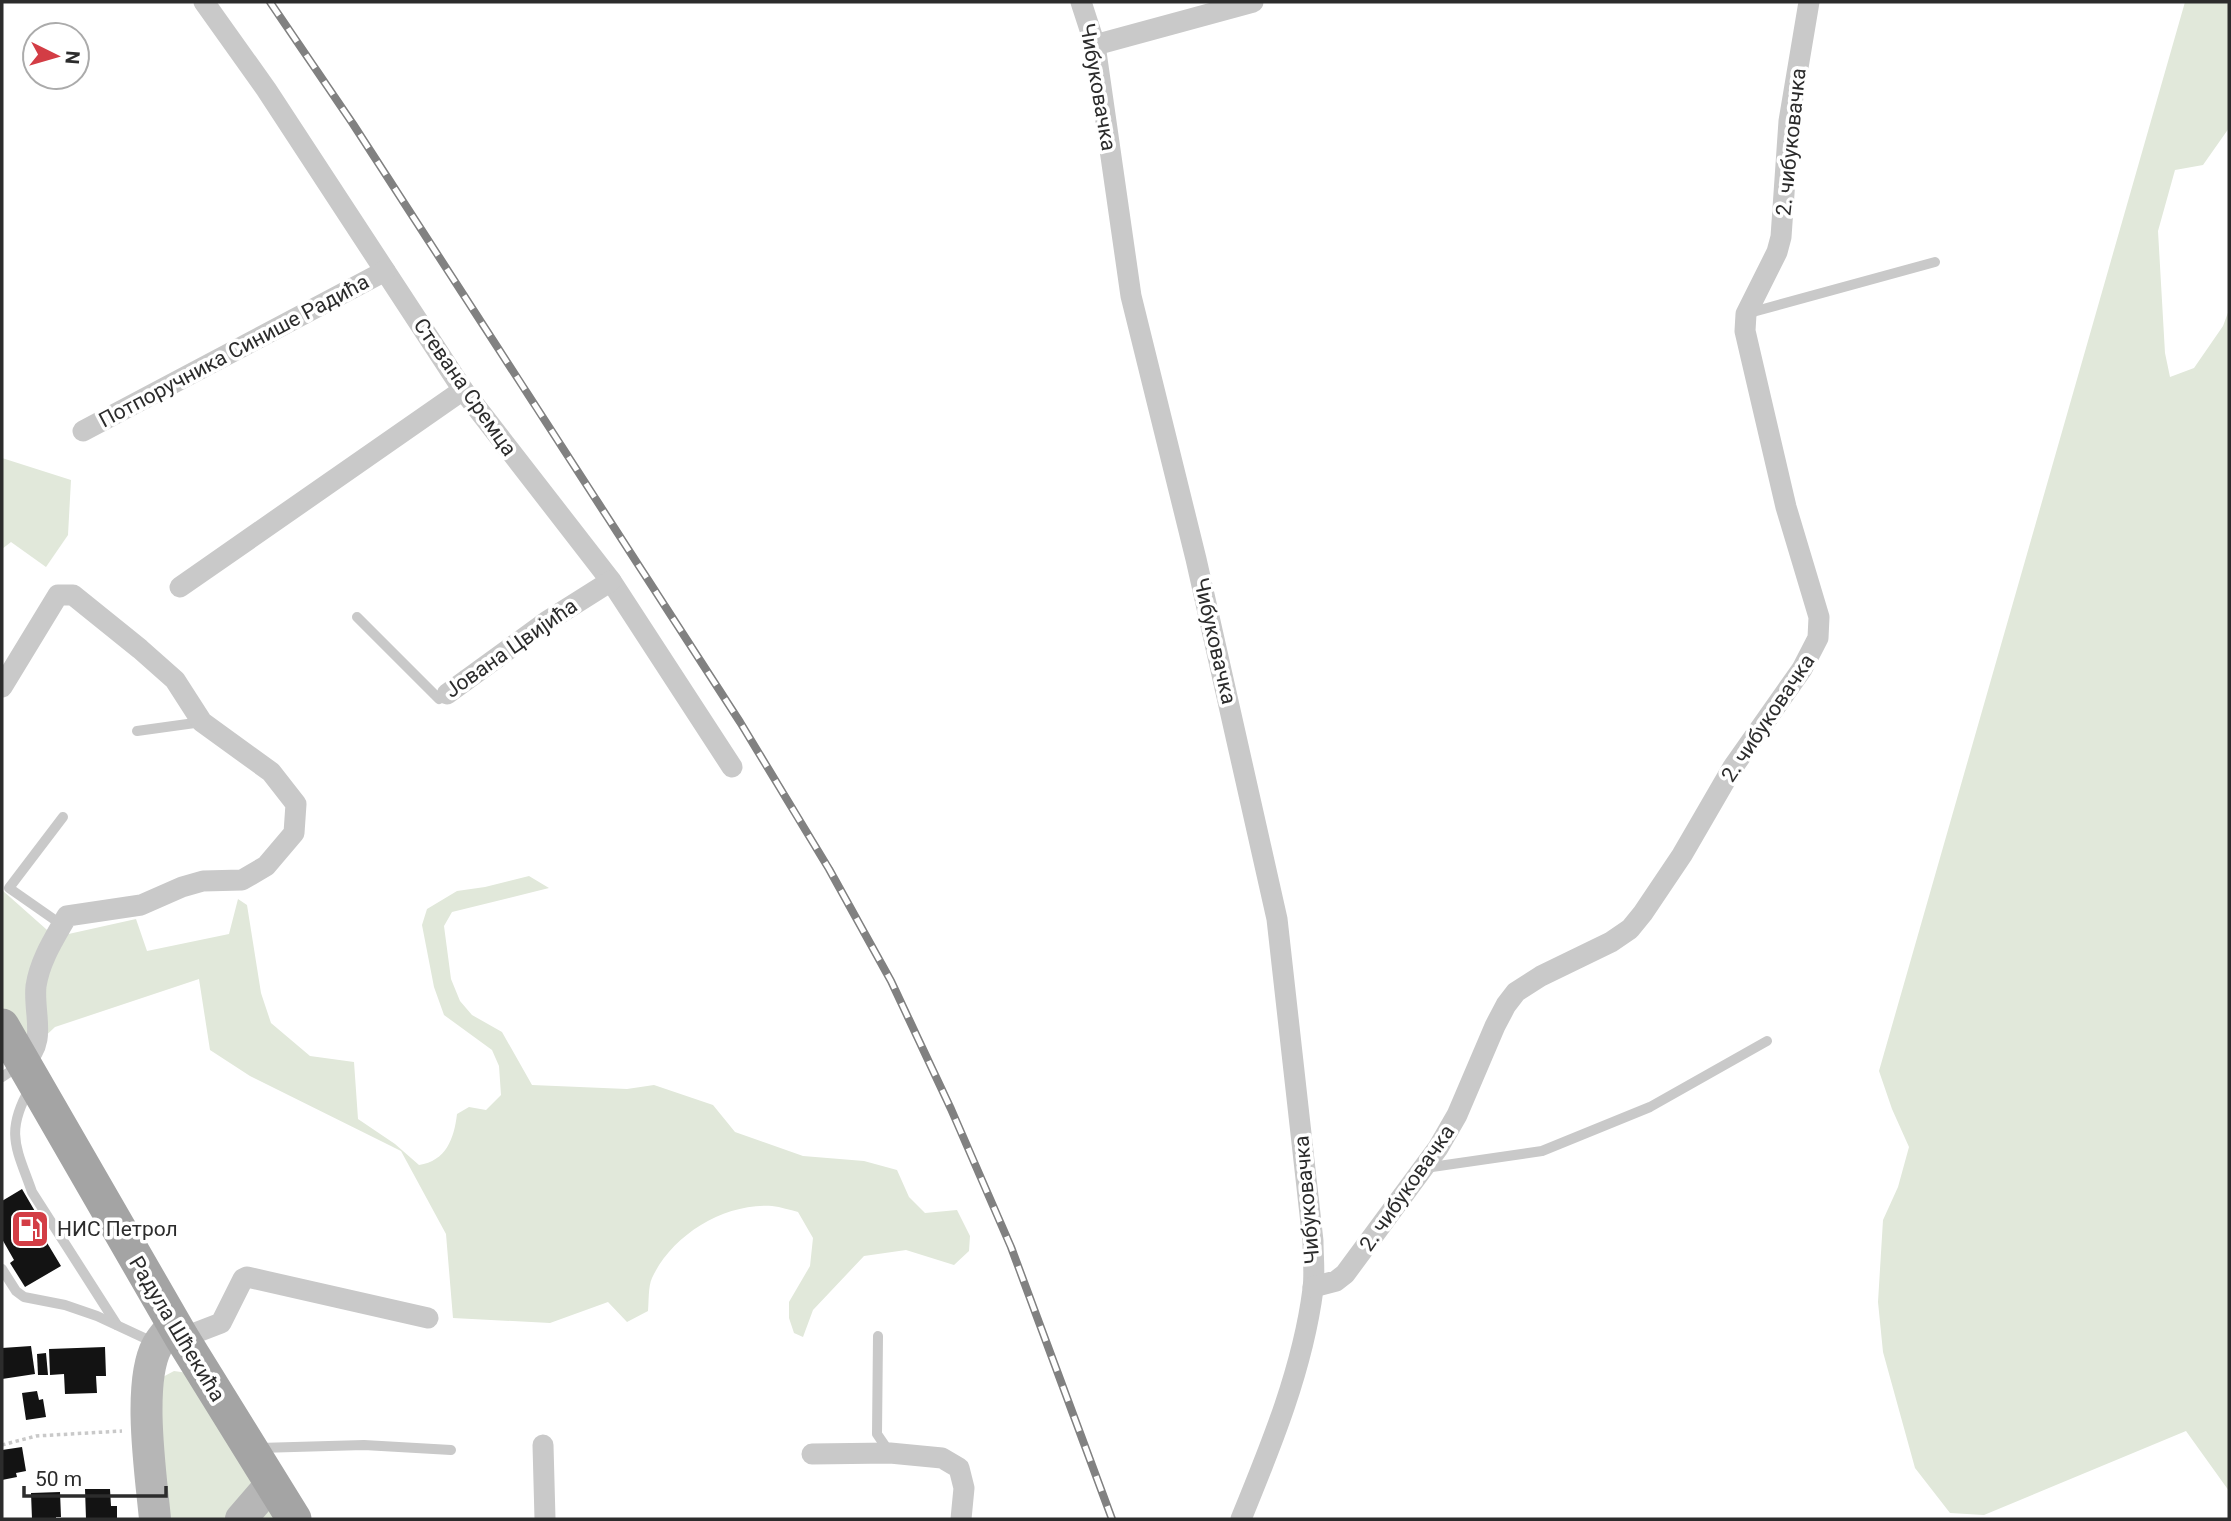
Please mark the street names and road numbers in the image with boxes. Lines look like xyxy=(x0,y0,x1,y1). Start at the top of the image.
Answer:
street label: Чибуковачка xyxy=(1075,21,1121,153)
street label: 2. чибуковачка xyxy=(1771,67,1811,217)
street label: Потпоручника Синише Радића xyxy=(95,269,373,433)
street label: Стевана Сремца xyxy=(409,314,521,460)
street label: Чибуковачка xyxy=(1189,576,1241,706)
street label: Јована Цвијића xyxy=(440,594,582,702)
street label: 2. чибуковачка xyxy=(1717,650,1819,786)
street label: 2. чибуковачка xyxy=(1355,1120,1459,1256)
street label: Чибуковачка xyxy=(1289,1135,1325,1265)
street label: Радула Шћекића xyxy=(124,1252,230,1406)

